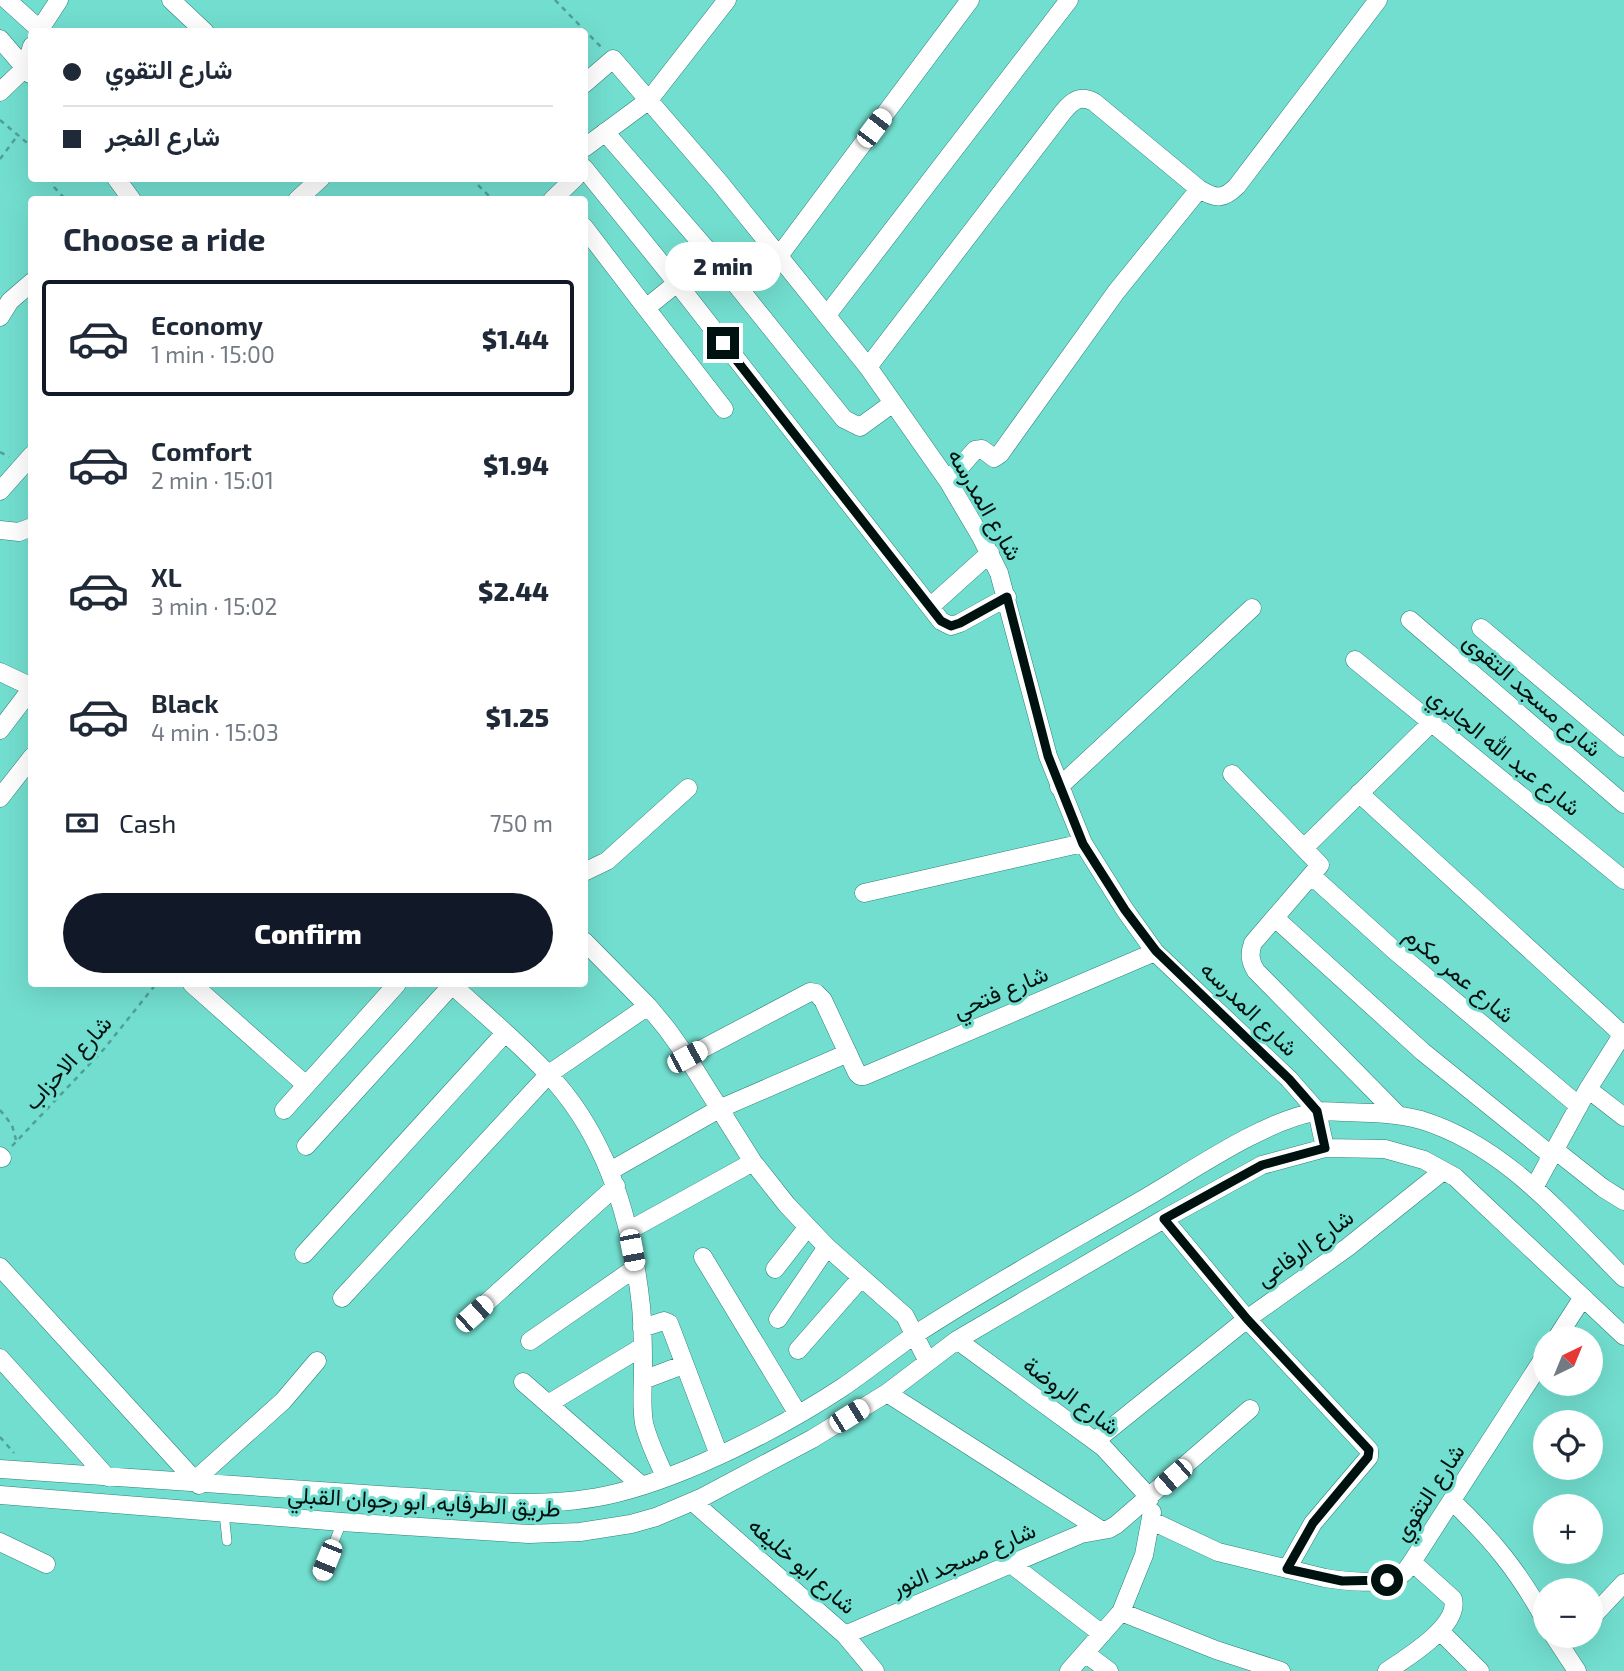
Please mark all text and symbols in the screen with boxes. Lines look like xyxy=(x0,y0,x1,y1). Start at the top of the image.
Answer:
text: شارع التقوي xyxy=(105,53,233,84)
car xyxy=(853,105,896,151)
text: شارع الفجر xyxy=(105,120,220,151)
text: Choose a ride xyxy=(63,219,266,257)
callout: 2 min xyxy=(665,242,781,290)
text: 2 min xyxy=(693,252,753,280)
icon: car xyxy=(67,307,130,370)
text: Economy xyxy=(151,309,263,340)
text: $1.44 xyxy=(482,323,549,354)
route end xyxy=(707,327,739,359)
text: 1 min · 15:00 xyxy=(151,340,275,368)
icon: car xyxy=(67,433,130,496)
text: Comfort xyxy=(151,435,252,466)
street label: شارع المدرسه xyxy=(940,443,1029,567)
text: $1.94 xyxy=(483,449,549,480)
text: 2 min · 15:01 xyxy=(151,466,274,494)
icon: car xyxy=(67,559,130,622)
text: XL xyxy=(151,561,182,592)
text: $2.44 xyxy=(478,575,549,606)
text: 3 min · 15:02 xyxy=(151,592,278,620)
street label: شارع مسجد التقوى xyxy=(1456,626,1608,764)
street label: شارع عبد الله الجابري xyxy=(1419,681,1587,826)
icon: car xyxy=(67,685,130,748)
text: Black xyxy=(151,687,219,718)
text: $1.25 xyxy=(485,701,549,732)
text: 4 min · 15:03 xyxy=(151,718,279,746)
icon: cash xyxy=(63,804,101,842)
text: Cash xyxy=(119,807,176,838)
text: 750 m xyxy=(490,809,553,837)
button: Confirm xyxy=(63,893,553,973)
street label: شارع عمر مكرم xyxy=(1397,920,1521,1031)
street label: شارع المدرسه xyxy=(1193,955,1305,1064)
street label: شارع فتحي xyxy=(948,958,1054,1029)
street label: شارع الاحزاب xyxy=(17,1009,119,1117)
car xyxy=(664,1038,711,1076)
street label: شارع الرفاعى xyxy=(1250,1202,1360,1294)
car xyxy=(618,1227,647,1273)
car xyxy=(452,1292,497,1336)
north arrow xyxy=(1533,1326,1603,1396)
map controls xyxy=(1533,1326,1603,1648)
street label: شارع الروضة xyxy=(1017,1350,1126,1443)
car xyxy=(826,1396,873,1436)
button: locate xyxy=(1533,1410,1603,1480)
street label: شارع التقوي xyxy=(1386,1438,1475,1549)
car xyxy=(1151,1455,1196,1499)
street label: طريق الطرفايه, ابو رجوان القبلي xyxy=(286,1480,561,1528)
button: + xyxy=(1533,1494,1603,1564)
street label: شارع ابو خليفه xyxy=(742,1511,862,1622)
street label: شارع مسجد النور xyxy=(886,1515,1040,1604)
car xyxy=(310,1537,345,1583)
route start xyxy=(1371,1564,1403,1596)
button: − xyxy=(1533,1578,1603,1648)

